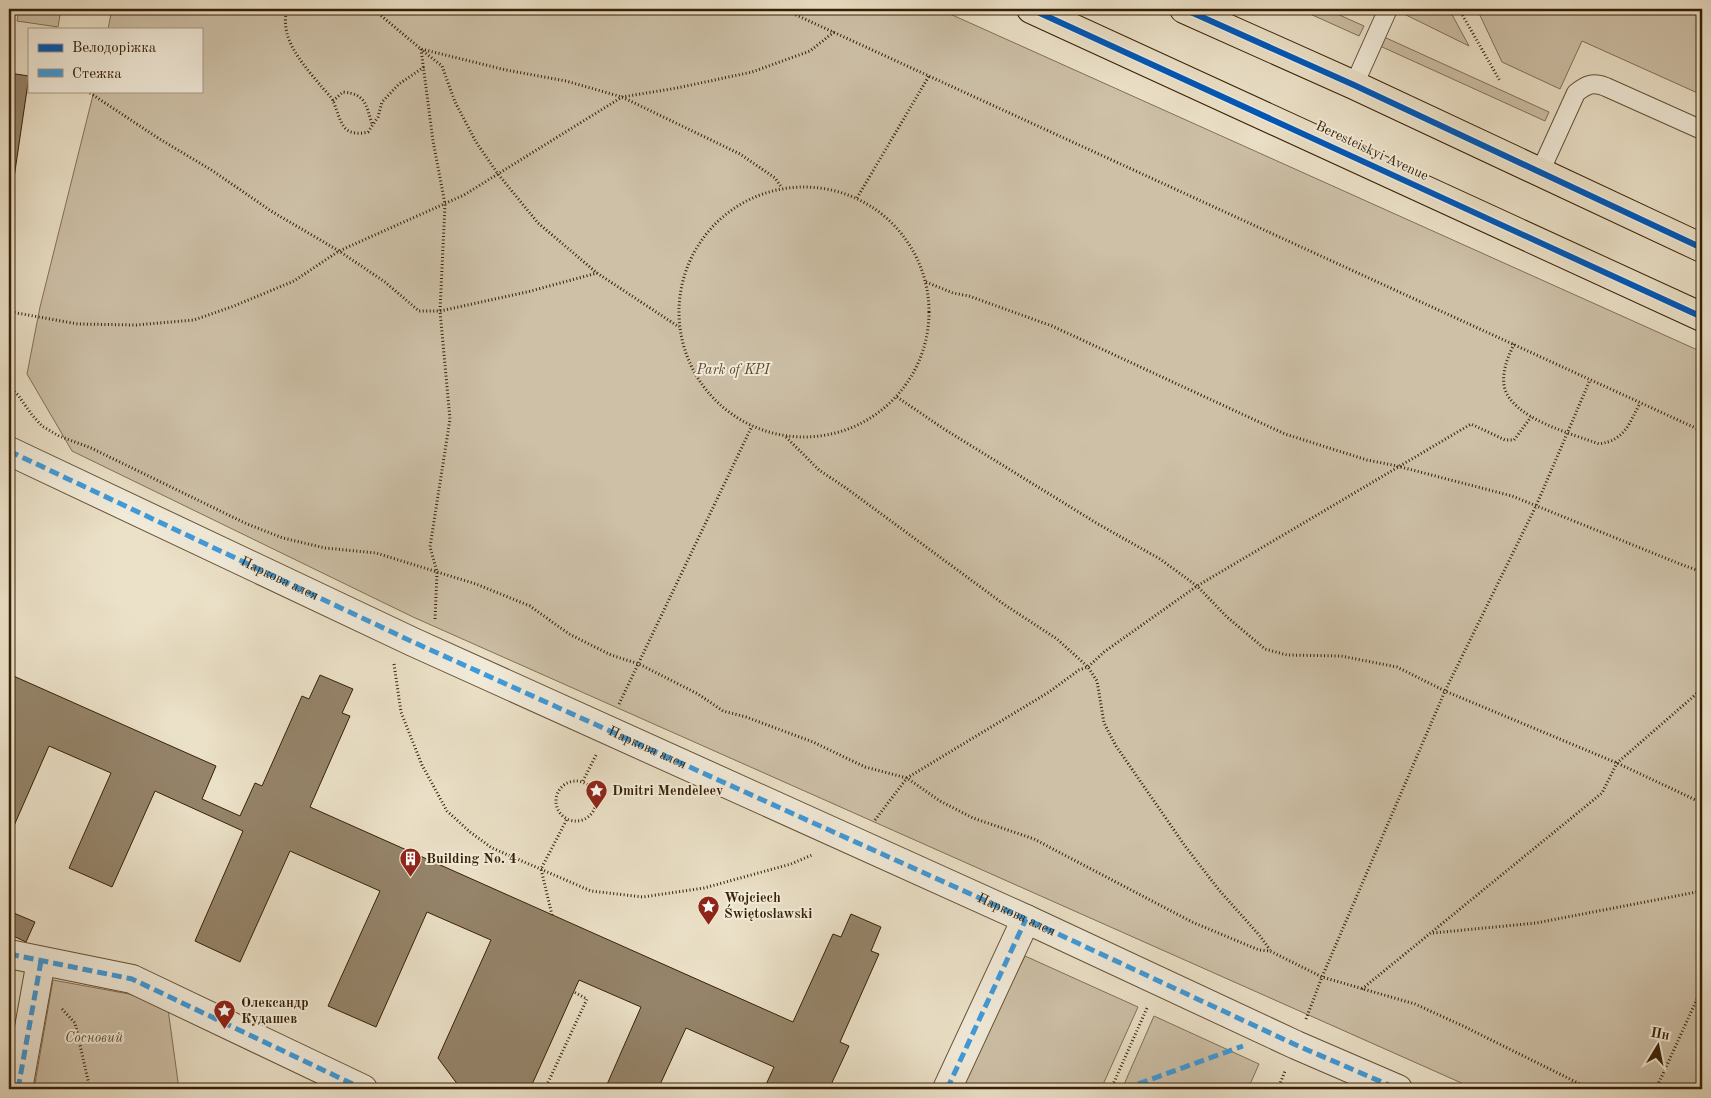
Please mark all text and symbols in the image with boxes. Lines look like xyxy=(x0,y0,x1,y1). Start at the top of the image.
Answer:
legend xyxy=(28,28,202,92)
text: Велодоріжка xyxy=(72,41,157,56)
text: Стежка xyxy=(72,67,122,82)
street label: Beresteiskyi Avenue xyxy=(1314,119,1430,183)
park label: Park of KPI xyxy=(695,363,771,378)
street label: Паркова алея xyxy=(238,554,321,603)
street label: Паркова алея xyxy=(606,724,689,772)
place icon: Dmitri Mendeleev xyxy=(584,779,608,810)
place label: Dmitri Mendeleev xyxy=(612,784,724,798)
building icon: Building No. 4 xyxy=(398,847,422,878)
place label: Building No. 4 xyxy=(426,852,517,866)
place label: Wojciech Świętosławski xyxy=(724,891,812,921)
street label: Паркова алея xyxy=(975,891,1058,939)
place icon: Wojciech Świętosławski xyxy=(696,894,720,925)
place label: Олександр Кудашев xyxy=(241,996,309,1026)
place icon: Олександр Кудашев xyxy=(213,999,237,1030)
north arrow xyxy=(1634,1020,1684,1070)
text: Пн xyxy=(1649,1026,1671,1043)
park label: Сосновий xyxy=(65,1031,123,1045)

